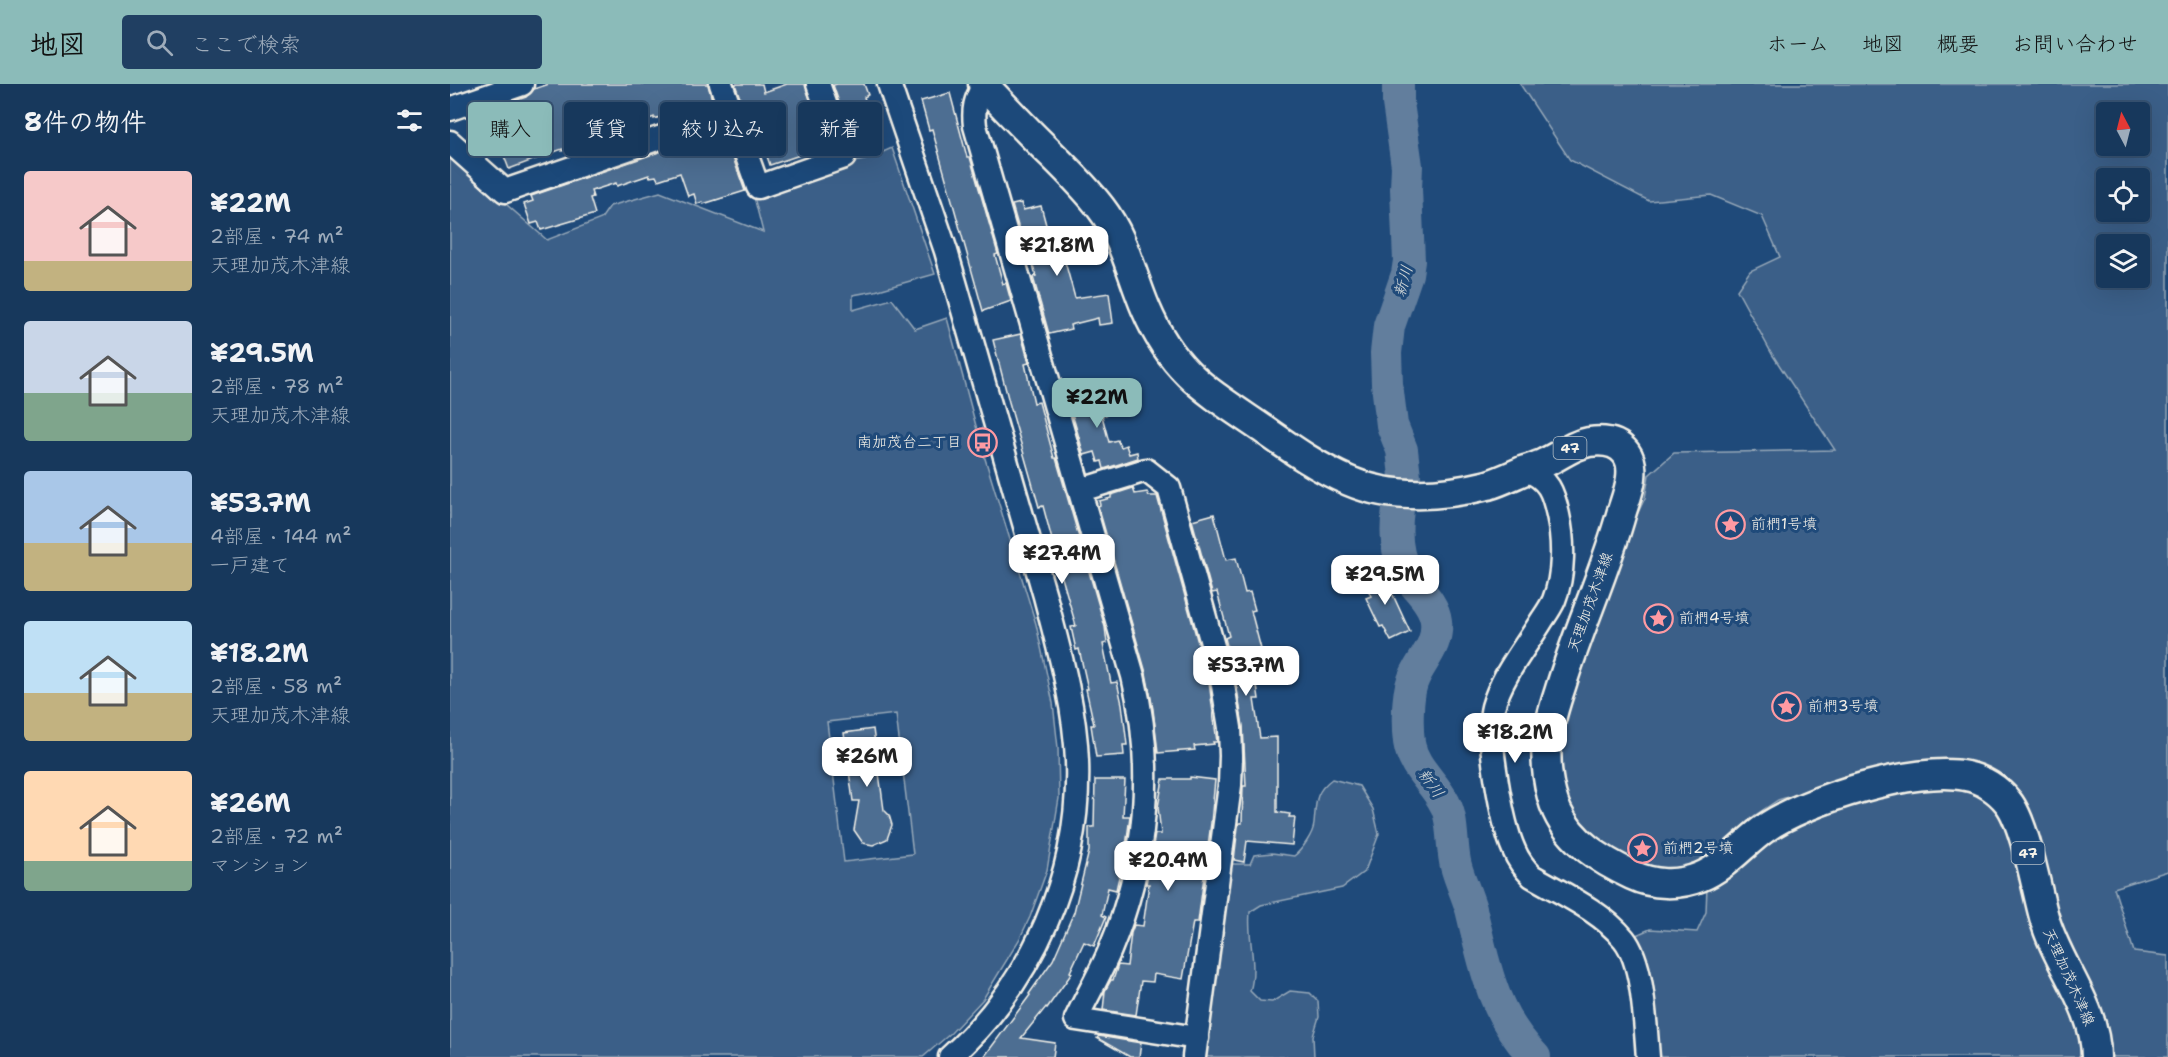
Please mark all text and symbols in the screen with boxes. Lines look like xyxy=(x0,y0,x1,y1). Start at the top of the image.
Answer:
search box xyxy=(122,15,542,69)
text: 地図 xyxy=(30,25,86,63)
icon: search xyxy=(143,26,176,59)
text: ここで検索 xyxy=(191,30,301,59)
text: ホーム xyxy=(1767,30,1829,58)
text: 地図 xyxy=(1862,30,1904,58)
text: 概要 xyxy=(1937,30,1979,58)
text: お問い合わせ xyxy=(2012,30,2138,58)
chip: 購入 xyxy=(468,102,552,156)
chip: 賃貸 xyxy=(564,102,648,156)
chip: 絞り込み xyxy=(660,102,786,156)
chip: 新着 xyxy=(798,102,882,156)
north arrow xyxy=(2096,102,2150,156)
map controls xyxy=(2096,102,2150,288)
text: 8件の物件 xyxy=(24,104,146,139)
icon: filters xyxy=(393,104,426,137)
button: locate xyxy=(2096,168,2150,222)
text: ¥22M xyxy=(210,185,291,220)
icon: home xyxy=(72,195,144,267)
text: 2部屋 · 74 m² xyxy=(210,223,344,249)
pin: ¥21.8M xyxy=(1008,226,1106,277)
text: ¥21.8M xyxy=(1019,232,1095,258)
button: layers xyxy=(2096,234,2150,288)
text: 天理加茂木津線 xyxy=(210,252,350,278)
water label: 新川 xyxy=(1388,263,1418,299)
text: ¥29.5M xyxy=(210,335,314,370)
icon: home xyxy=(72,345,144,417)
text: 2部屋 · 78 m² xyxy=(210,373,344,399)
pin: ¥22M xyxy=(1061,378,1133,429)
text: ¥22M xyxy=(1066,384,1128,410)
text: 天理加茂木津線 xyxy=(210,402,350,428)
bus stop icon: 南加茂台二丁目 xyxy=(967,426,999,458)
place label: 南加茂台二丁目 xyxy=(857,432,962,452)
road number: 47 xyxy=(1554,437,1586,459)
text: ¥53.7M xyxy=(210,485,311,520)
icon: home xyxy=(72,495,144,567)
place icon: 前椚1号墳 xyxy=(1714,508,1746,540)
place label: 前椚1号墳 xyxy=(1751,514,1817,534)
text: 4部屋 · 144 m² xyxy=(210,523,351,549)
pin: ¥27.4M xyxy=(1013,534,1111,585)
text: ¥27.4M xyxy=(1023,540,1101,566)
street label: 天理加茂木津線 xyxy=(1563,549,1617,655)
text: 一戸建て xyxy=(210,552,290,578)
pin: ¥29.5M xyxy=(1336,555,1434,606)
text: ¥29.5M xyxy=(1345,561,1425,587)
place icon: 前椚4号墳 xyxy=(1642,602,1674,634)
place label: 前椚4号墳 xyxy=(1679,608,1750,628)
text: ¥18.2M xyxy=(210,635,309,670)
icon: home xyxy=(72,645,144,717)
pin: ¥53.7M xyxy=(1197,646,1295,697)
text: ¥53.7M xyxy=(1207,652,1285,678)
text: 2部屋 · 58 m² xyxy=(210,673,342,699)
place icon: 前椚3号墳 xyxy=(1771,690,1803,722)
place label: 前椚3号墳 xyxy=(1808,696,1879,716)
text: 天理加茂木津線 xyxy=(210,702,350,728)
pin: ¥18.2M xyxy=(1466,713,1564,764)
text: ¥18.2M xyxy=(1477,719,1553,745)
pin: ¥26M xyxy=(831,737,903,788)
text: ¥26M xyxy=(836,743,898,769)
water label: 新川 xyxy=(1413,764,1449,802)
text: ¥26M xyxy=(210,785,291,820)
icon: home xyxy=(72,795,144,867)
text: 2部屋 · 72 m² xyxy=(210,823,343,849)
place icon: 前椚2号墳 xyxy=(1626,832,1658,864)
place label: 前椚2号墳 xyxy=(1663,838,1734,858)
pin: ¥20.4M xyxy=(1119,841,1217,892)
road number: 47 xyxy=(2012,842,2044,864)
text: ¥20.4M xyxy=(1128,847,1208,873)
text: マンション xyxy=(210,852,309,878)
street label: 天理加茂木津線 xyxy=(2039,925,2099,1029)

